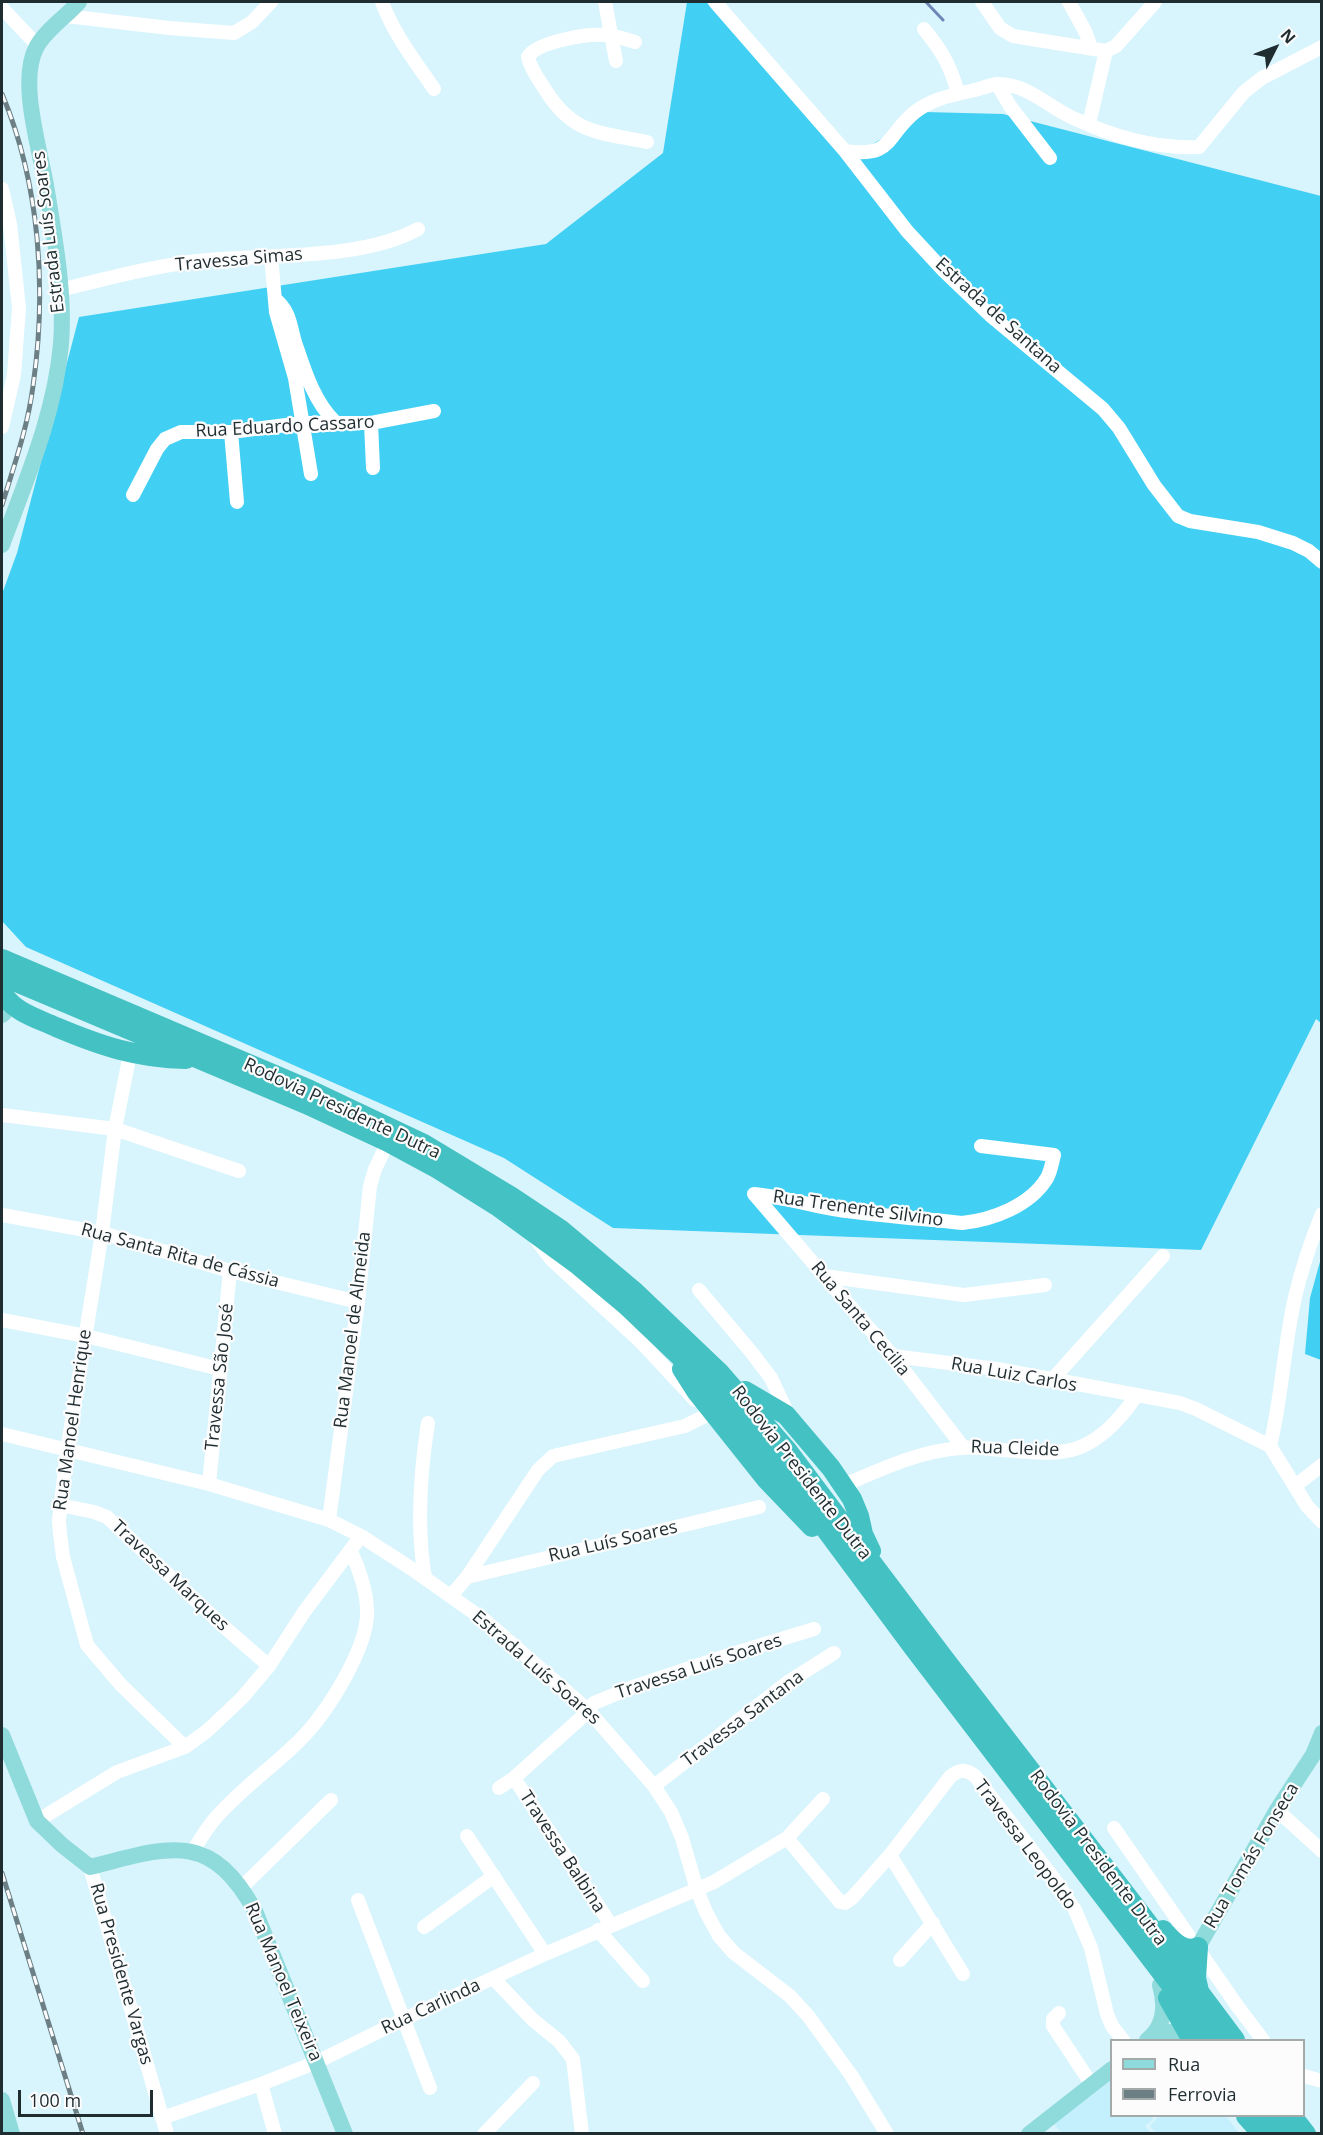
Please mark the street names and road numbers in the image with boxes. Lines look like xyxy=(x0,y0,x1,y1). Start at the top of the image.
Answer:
street label: Estrada Luís Soares xyxy=(28,150,70,314)
street label: Travessa Simas xyxy=(174,244,304,276)
street label: Estrada de Santana xyxy=(931,254,1065,378)
street label: Rua Eduardo Cassaro xyxy=(195,412,375,442)
street label: Rodovia Presidente Dutra xyxy=(240,1054,444,1164)
street label: Rua Trenente Silvino xyxy=(771,1186,945,1232)
street label: Rua Santa Rita de Cássia xyxy=(78,1219,282,1293)
street label: Rua Manoel de Almeida xyxy=(330,1230,376,1430)
street label: Rua Santa Cecilia xyxy=(806,1257,914,1381)
street label: Travessa São José xyxy=(202,1302,238,1452)
street label: Rua Manoel Henrique xyxy=(50,1328,96,1512)
street label: Rua Luiz Carlos xyxy=(949,1353,1079,1397)
street label: Rodovia Presidente Dutra xyxy=(726,1382,876,1564)
street label: Rua Cleide xyxy=(970,1437,1060,1461)
street label: Travessa Marques xyxy=(107,1516,233,1636)
street label: Rua Luís Soares xyxy=(546,1517,680,1567)
street label: Estrada Luís Soares xyxy=(467,1606,605,1730)
street label: Travessa Luís Soares xyxy=(613,1630,785,1704)
street label: Travessa Santana xyxy=(678,1666,808,1772)
street label: Rodovia Presidente Dutra xyxy=(1025,1766,1171,1950)
street label: Travessa Leopoldo xyxy=(969,1776,1081,1914)
street label: Rua Tomás Fonseca xyxy=(1200,1779,1304,1933)
street label: Travessa Balbina xyxy=(515,1787,609,1917)
street label: Rua Presidente Vargas xyxy=(85,1881,157,2067)
street label: Rua Manoel Teixeira xyxy=(240,1899,326,2065)
street label: Rua Carlinda xyxy=(378,1975,484,2039)

